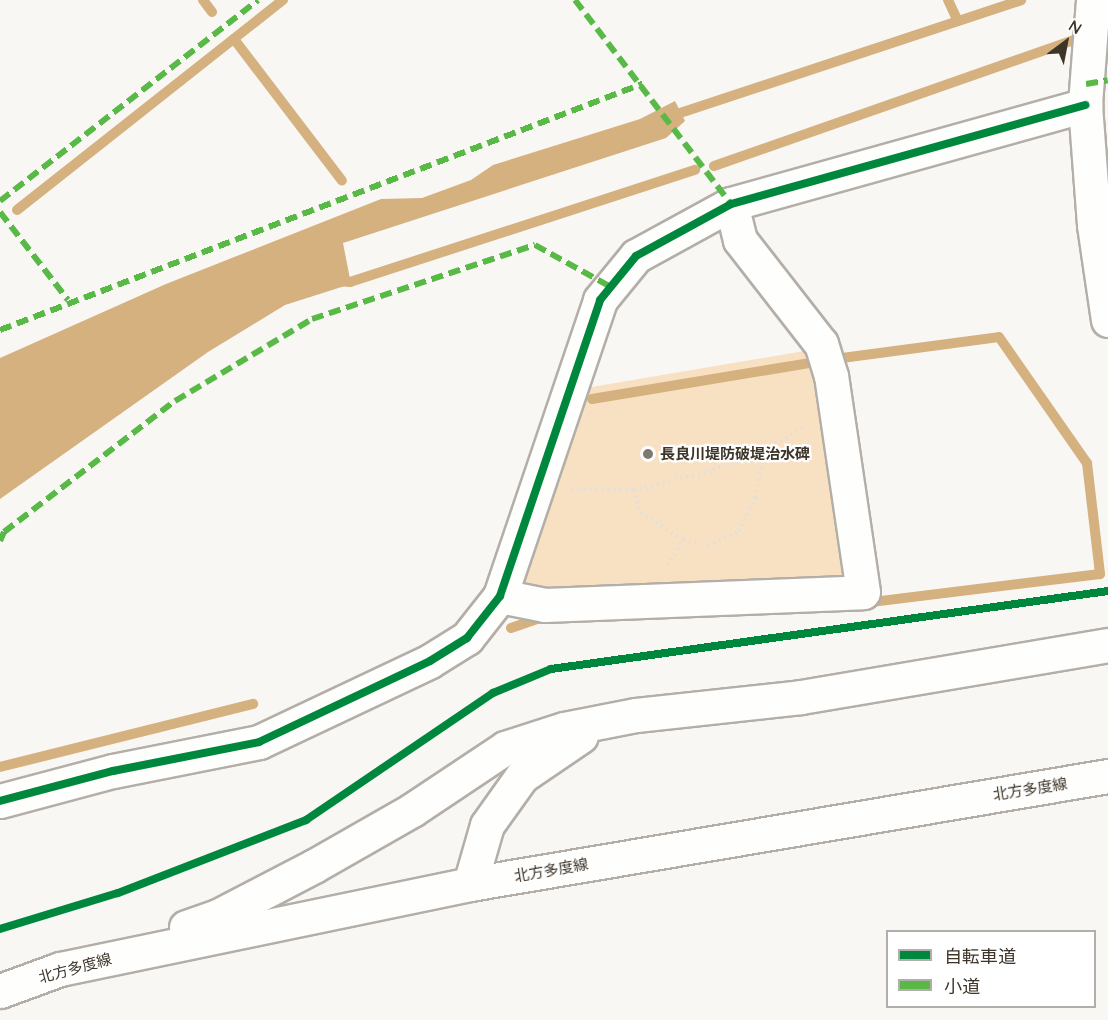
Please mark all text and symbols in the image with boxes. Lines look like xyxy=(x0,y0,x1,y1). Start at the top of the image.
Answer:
north arrow xyxy=(1036,12,1096,72)
text: N xyxy=(1065,15,1086,38)
place label: 長良川堤防破堤治水碑 xyxy=(660,445,810,463)
marker: 長良川堤防破堤治水碑 xyxy=(641,447,655,461)
street label: 北方多度線 xyxy=(992,774,1068,804)
street label: 北方多度線 xyxy=(513,855,589,885)
legend xyxy=(886,930,1096,1008)
text: 自転車道 xyxy=(944,945,1016,968)
street label: 北方多度線 xyxy=(36,950,114,986)
text: 小道 xyxy=(944,975,980,998)

